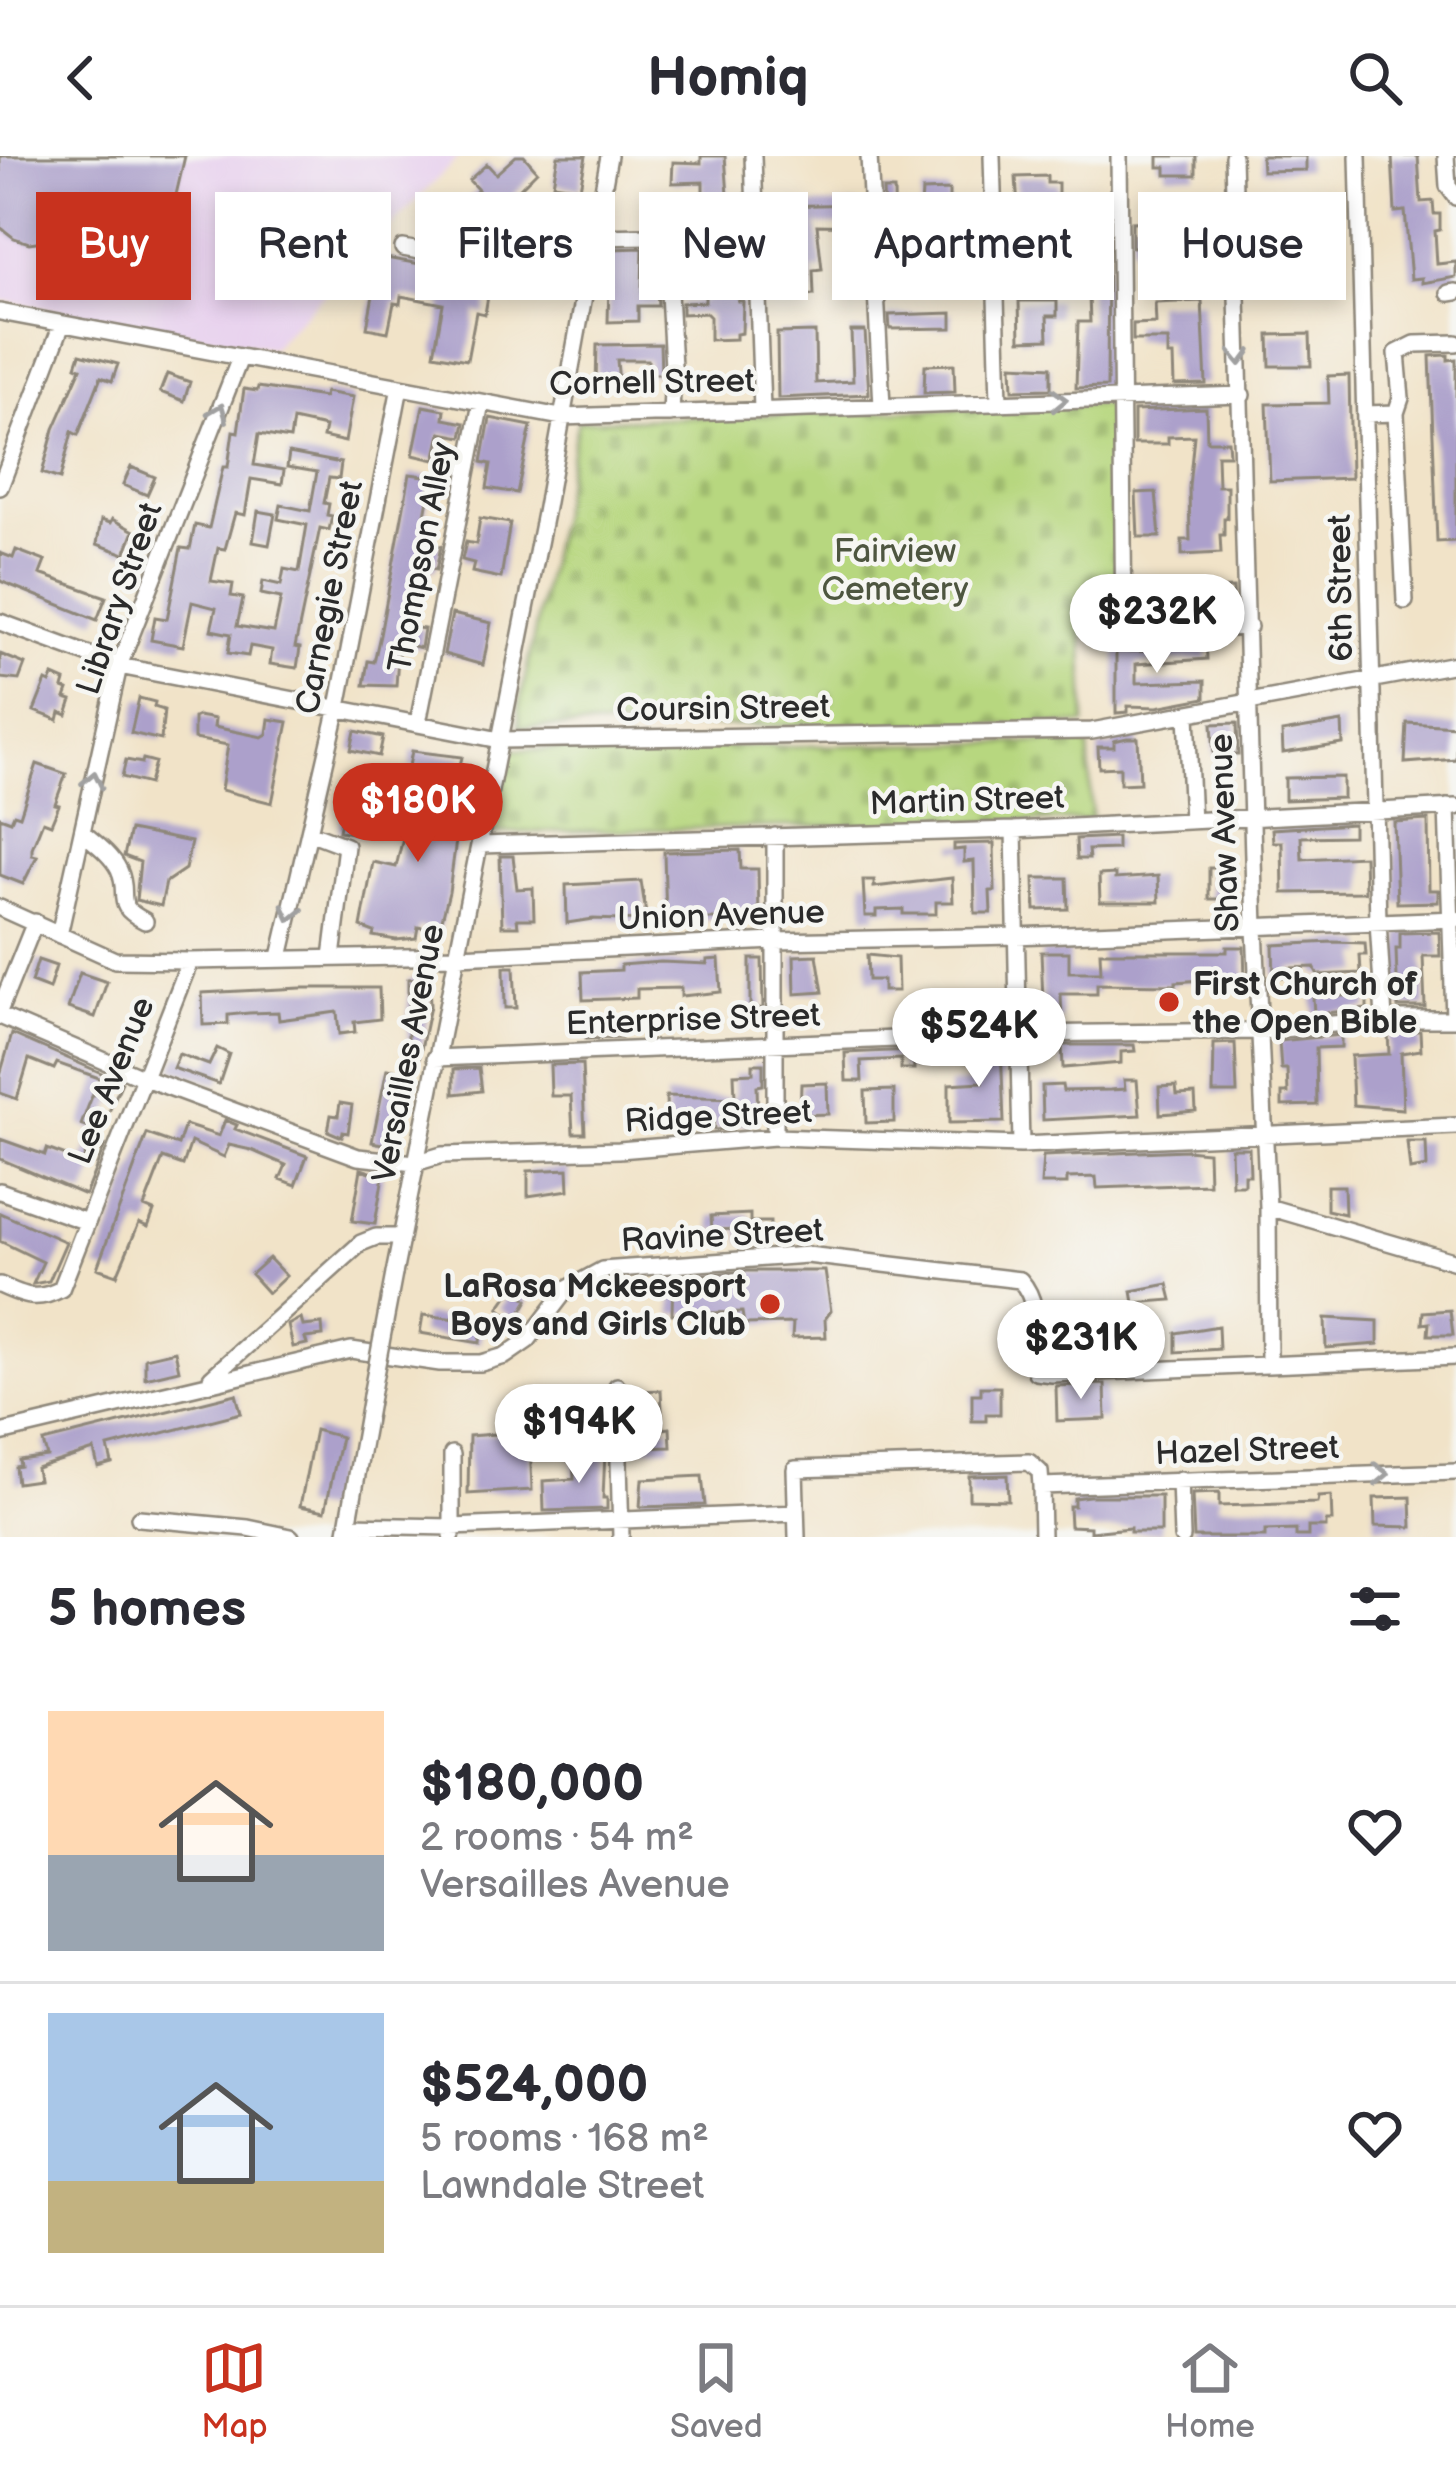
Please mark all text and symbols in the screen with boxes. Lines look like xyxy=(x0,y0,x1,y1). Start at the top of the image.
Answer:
icon: back xyxy=(48,45,114,111)
icon: search xyxy=(1342,45,1408,111)
text: Homiq xyxy=(647,46,809,111)
chip: Buy xyxy=(36,192,191,300)
chip: Rent xyxy=(215,192,391,300)
chip: Filters xyxy=(415,192,615,300)
chip: New xyxy=(639,192,808,300)
chip: Apartment xyxy=(832,192,1114,300)
chip: House xyxy=(1138,192,1346,300)
one-way arrow xyxy=(1227,348,1253,367)
street label: Cornell Street xyxy=(549,361,755,405)
one-way arrow xyxy=(1050,387,1069,413)
one-way arrow xyxy=(205,403,229,424)
street label: Thompson Alley xyxy=(380,439,464,676)
street label: Carnegie Street xyxy=(288,477,372,718)
street label: Library Street xyxy=(68,497,171,700)
street label: 6th Street xyxy=(1320,514,1362,662)
park label: Fairview Cemetery xyxy=(821,532,969,610)
pin: $232K xyxy=(1073,574,1241,676)
text: $232K xyxy=(1097,589,1217,636)
street label: Coursin Street xyxy=(616,687,830,731)
street label: Shaw Avenue xyxy=(1202,733,1248,933)
pin: $180K xyxy=(334,763,502,865)
one-way arrow xyxy=(80,771,105,791)
text: $180K xyxy=(360,778,476,825)
street label: Martin Street xyxy=(869,778,1065,824)
street label: Union Avenue xyxy=(617,892,825,940)
one-way arrow xyxy=(279,902,304,922)
street label: Versailles Avenue xyxy=(364,921,454,1186)
place label: First Church of the Open Bible xyxy=(1192,965,1418,1043)
pin: $524K xyxy=(895,988,1063,1090)
marker: First Church of the Open Bible xyxy=(1156,989,1182,1015)
street label: Lee Avenue xyxy=(60,991,164,1170)
street label: Enterprise Street xyxy=(565,996,821,1044)
text: $524K xyxy=(919,1003,1039,1050)
street label: Ridge Street xyxy=(623,1092,813,1142)
street label: Ravine Street xyxy=(620,1211,824,1261)
place label: LaRosa Mckeesport Boys and Girls Club xyxy=(443,1267,746,1345)
marker: LaRosa Mckeesport Boys and Girls Club xyxy=(757,1291,783,1317)
pin: $231K xyxy=(997,1300,1165,1402)
text: $231K xyxy=(1024,1315,1138,1362)
pin: $194K xyxy=(495,1384,663,1486)
text: $194K xyxy=(522,1399,636,1446)
street label: Hazel Street xyxy=(1154,1428,1340,1474)
one-way arrow xyxy=(1372,1462,1391,1488)
icon: filters xyxy=(1342,1576,1408,1642)
text: 5 homes xyxy=(48,1579,246,1640)
text: $180,000 xyxy=(420,1754,644,1815)
icon: home xyxy=(144,1759,288,1903)
icon: heart xyxy=(1342,1798,1408,1864)
text: 2 rooms · 54 m² xyxy=(420,1815,694,1862)
text: Versailles Avenue xyxy=(420,1862,730,1909)
text: $524,000 xyxy=(420,2055,648,2116)
icon: home xyxy=(144,2061,288,2205)
icon: heart xyxy=(1342,2100,1408,2166)
text: 5 rooms · 168 m² xyxy=(420,2116,709,2163)
text: Lawndale Street xyxy=(420,2163,704,2210)
tab: Map xyxy=(201,2335,268,2447)
tab: Saved xyxy=(670,2335,763,2447)
tab: Home xyxy=(1165,2335,1255,2447)

